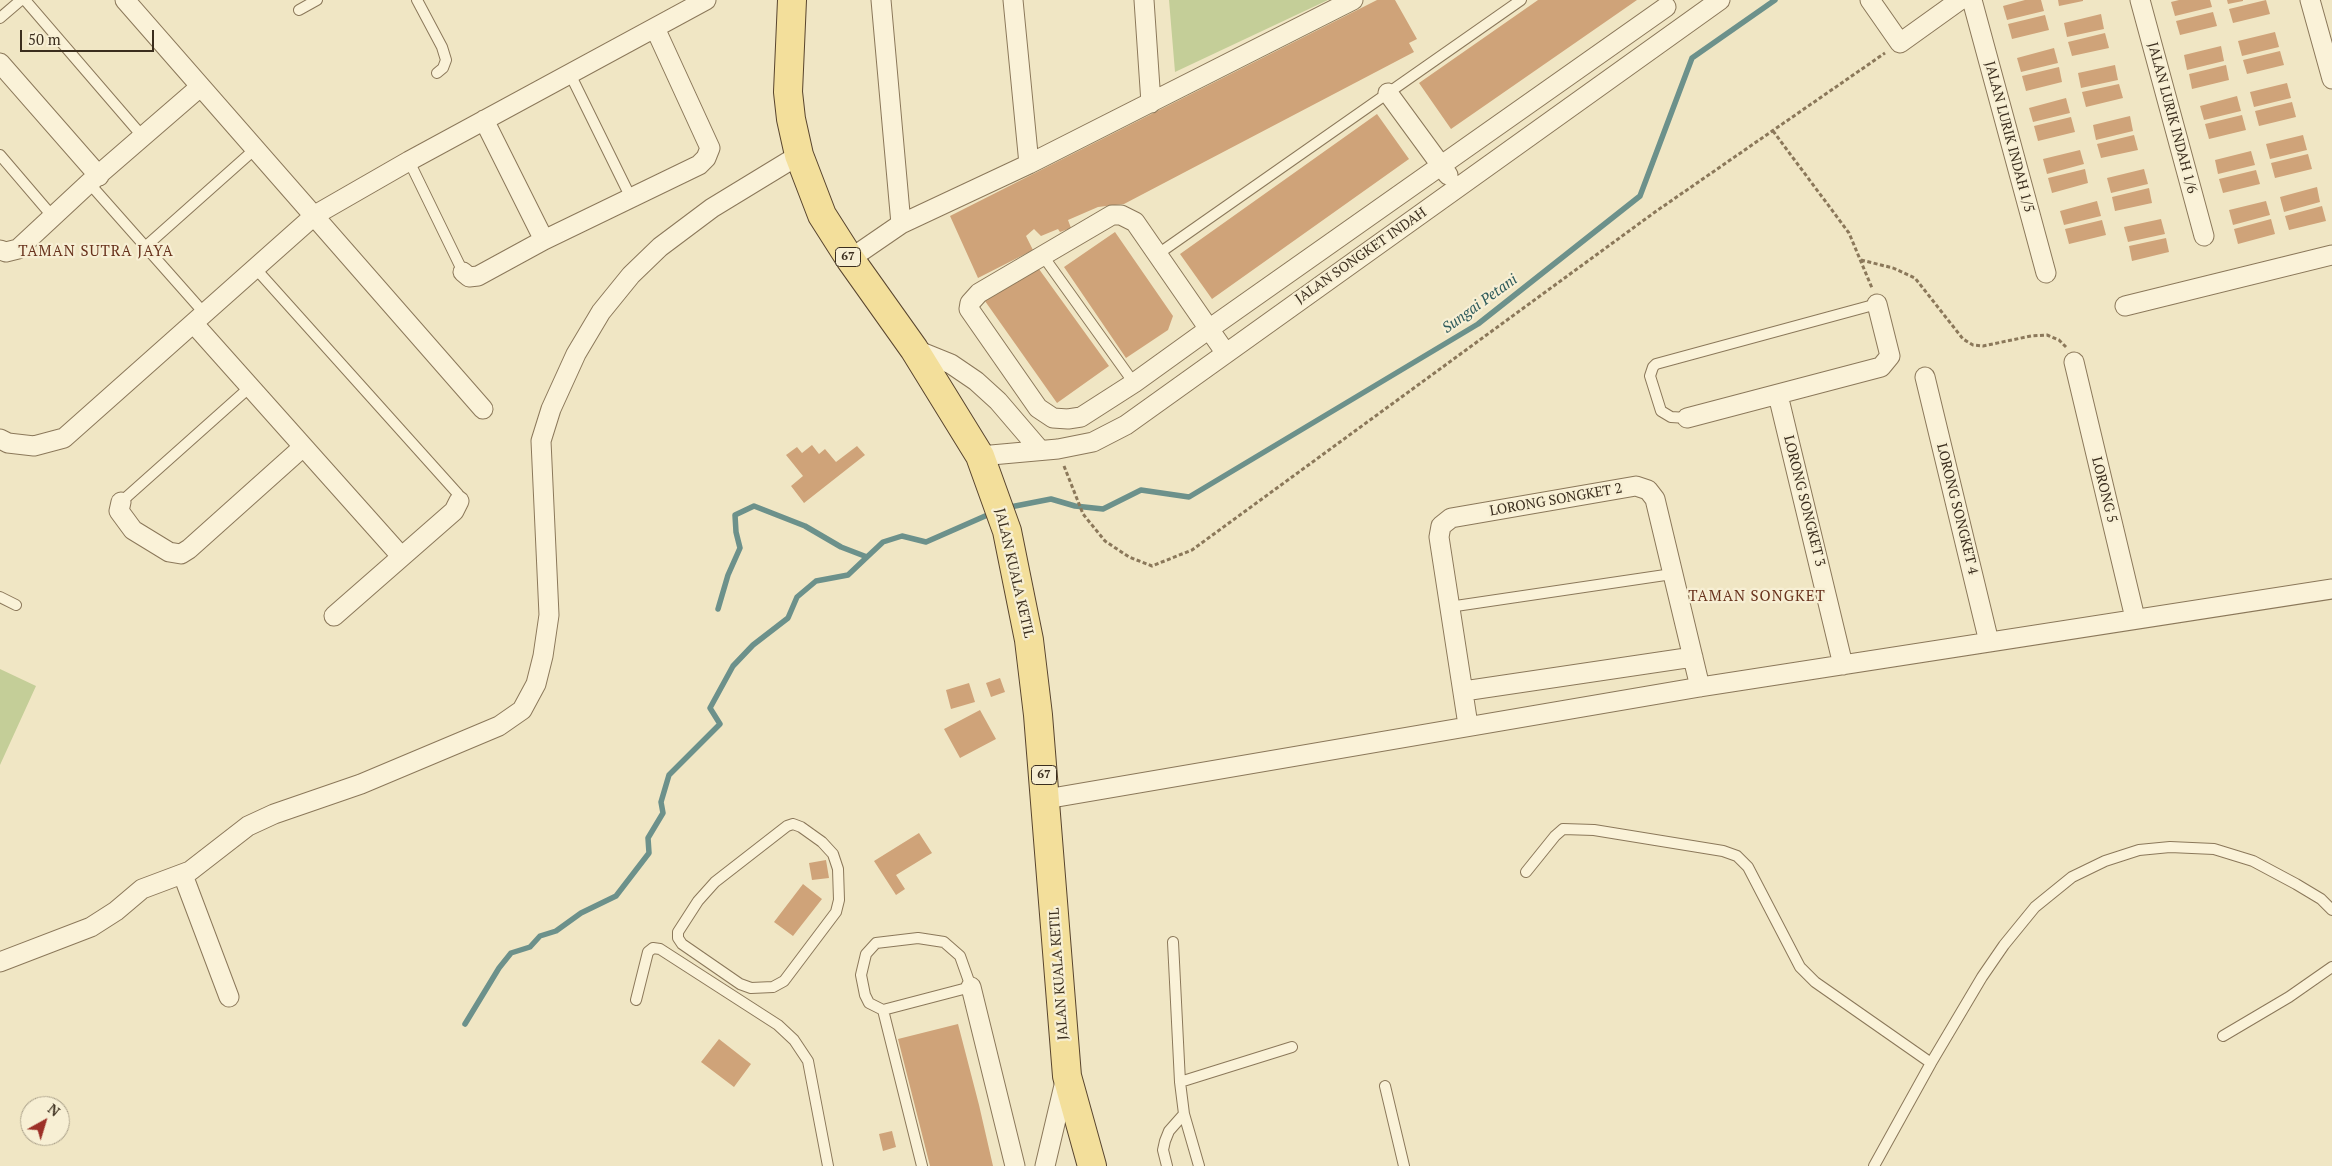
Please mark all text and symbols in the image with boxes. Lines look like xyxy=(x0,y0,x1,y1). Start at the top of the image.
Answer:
scale bar xyxy=(22,20,156,52)
text: 50 m xyxy=(28,29,61,49)
street label: JALAN LURIK INDAH 1/6 xyxy=(2144,41,2200,195)
street label: JALAN LURIK INDAH 1/5 xyxy=(1981,60,2037,214)
street label: JALAN SONGKET INDAH xyxy=(1292,204,1430,308)
district label: TAMAN SUTRA JAYA xyxy=(16,243,176,261)
road number: 67 xyxy=(836,248,860,266)
water label: Sungai Petani xyxy=(1439,271,1521,337)
street label: LORONG SONGKET 3 xyxy=(1780,434,1828,568)
street label: LORONG SONGKET 4 xyxy=(1933,442,1981,576)
street label: LORONG 5 xyxy=(2088,455,2120,525)
street label: LORONG SONGKET 2 xyxy=(1488,480,1624,520)
street label: JALAN KUALA KETIL xyxy=(991,507,1037,639)
district label: TAMAN SONGKET xyxy=(1687,588,1827,606)
road number: 67 xyxy=(1032,766,1056,784)
street label: JALAN KUALA KETIL xyxy=(1046,907,1072,1041)
north arrow xyxy=(20,1096,70,1146)
text: N xyxy=(44,1099,64,1120)

